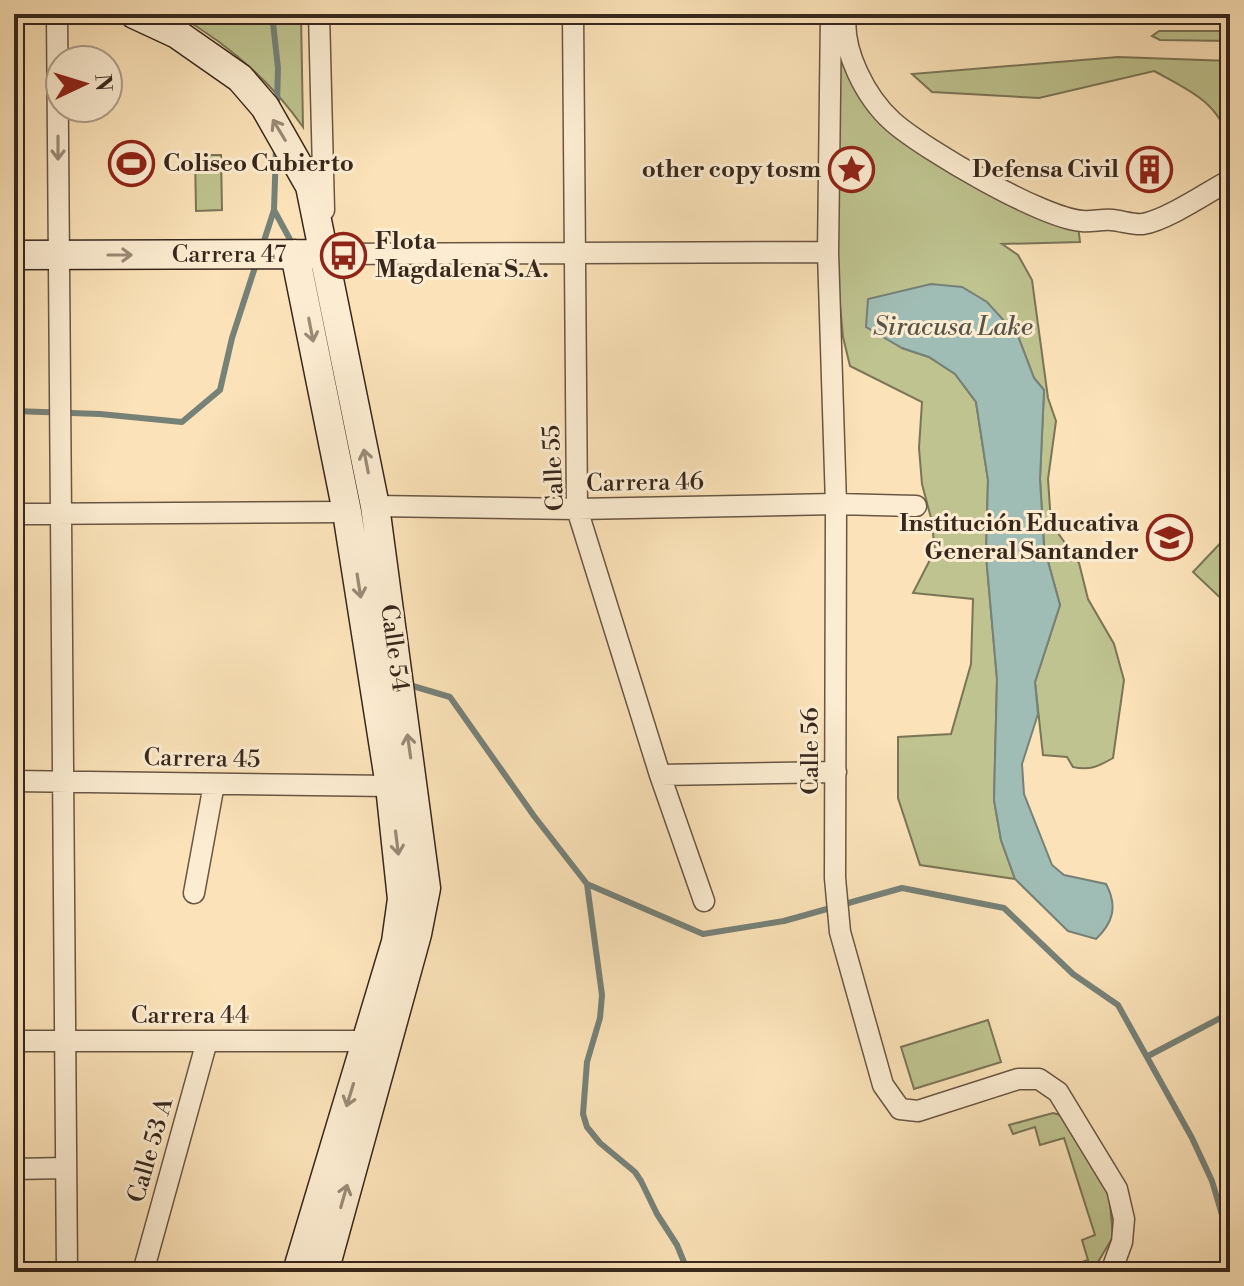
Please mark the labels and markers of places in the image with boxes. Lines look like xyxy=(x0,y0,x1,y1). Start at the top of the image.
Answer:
sports icon: Coliseo Cubierto xyxy=(108,139,156,187)
place icon: other copy tosm xyxy=(828,145,876,193)
building icon: Defensa Civil xyxy=(1126,145,1174,193)
place label: Coliseo Cubierto xyxy=(163,149,354,179)
place label: other copy tosm xyxy=(642,155,821,185)
place label: Defensa Civil xyxy=(972,155,1119,185)
place label: Flota Magdalena S.A. xyxy=(375,227,549,285)
bus stop icon: Flota Magdalena S.A. xyxy=(320,231,368,279)
place label: Institución Educativa General Santander xyxy=(899,509,1140,567)
school or university icon: Institución Educativa General Santander xyxy=(1146,513,1194,561)

